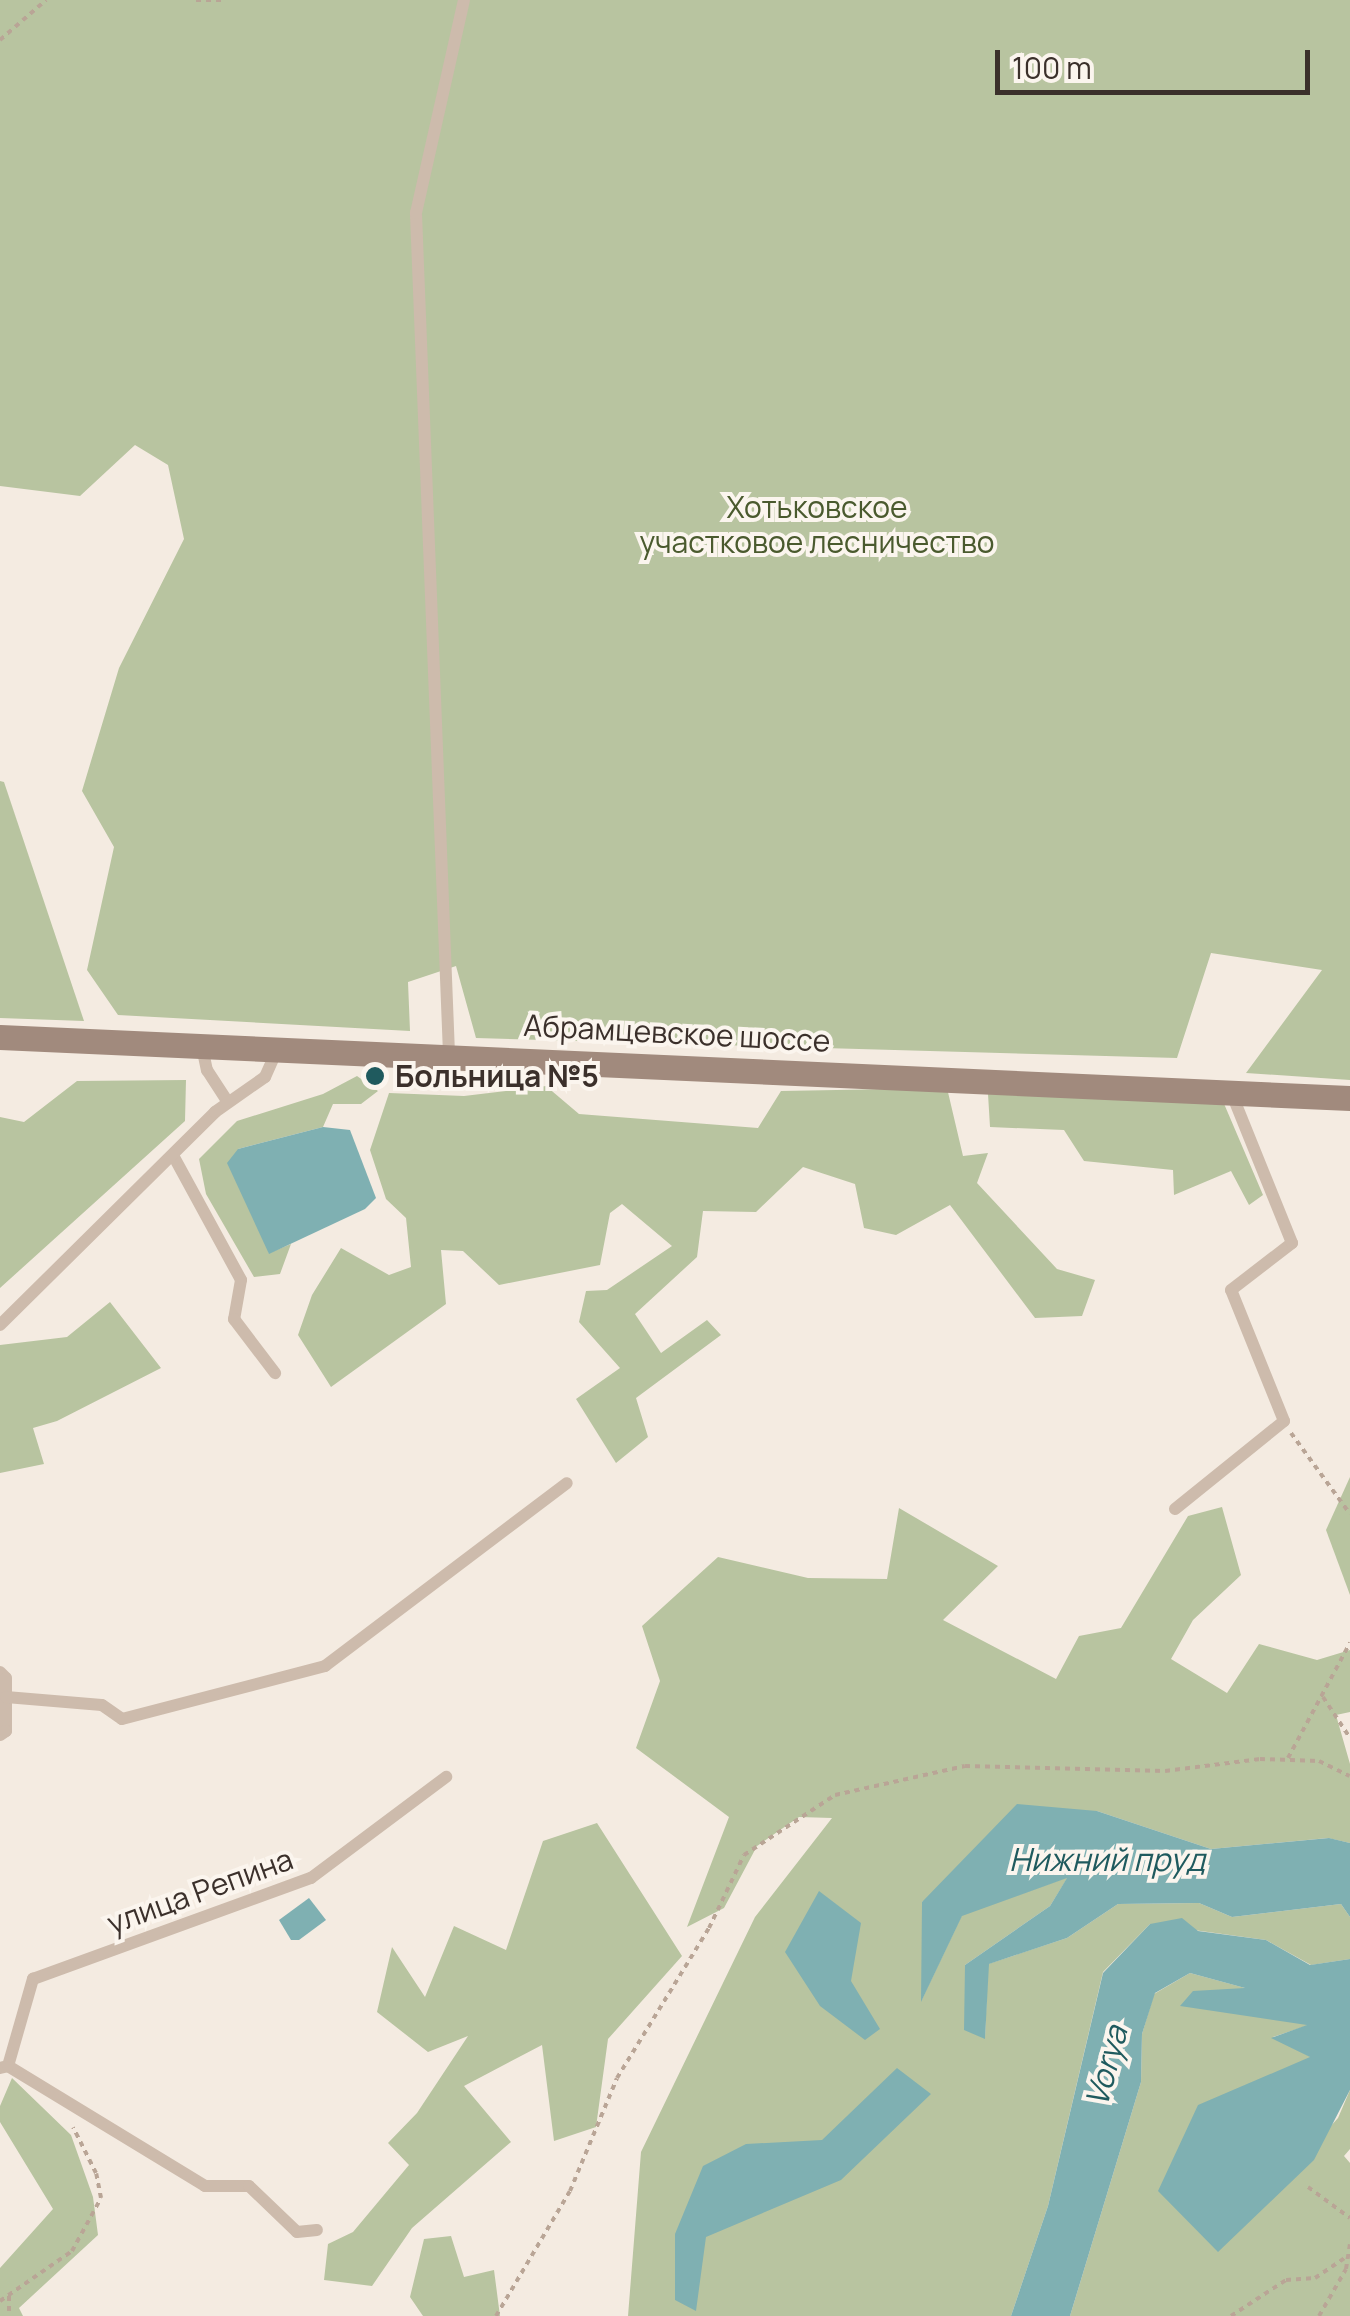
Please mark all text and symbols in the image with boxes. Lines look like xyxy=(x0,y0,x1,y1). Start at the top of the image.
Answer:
scale bar xyxy=(1000,30,1315,92)
text: 100 m xyxy=(1012,47,1092,88)
park label: Хотьковское участковое лесничество xyxy=(639,489,995,560)
street label: Абрамцевское шоссе xyxy=(523,1007,831,1059)
place label: Больница №5 xyxy=(395,1058,599,1094)
marker: Больница №5 xyxy=(364,1065,386,1087)
water label: Нижний пруд xyxy=(1009,1840,1205,1878)
street label: улица Репина xyxy=(102,1841,298,1941)
water label: Vorya xyxy=(1077,2022,1135,2110)

